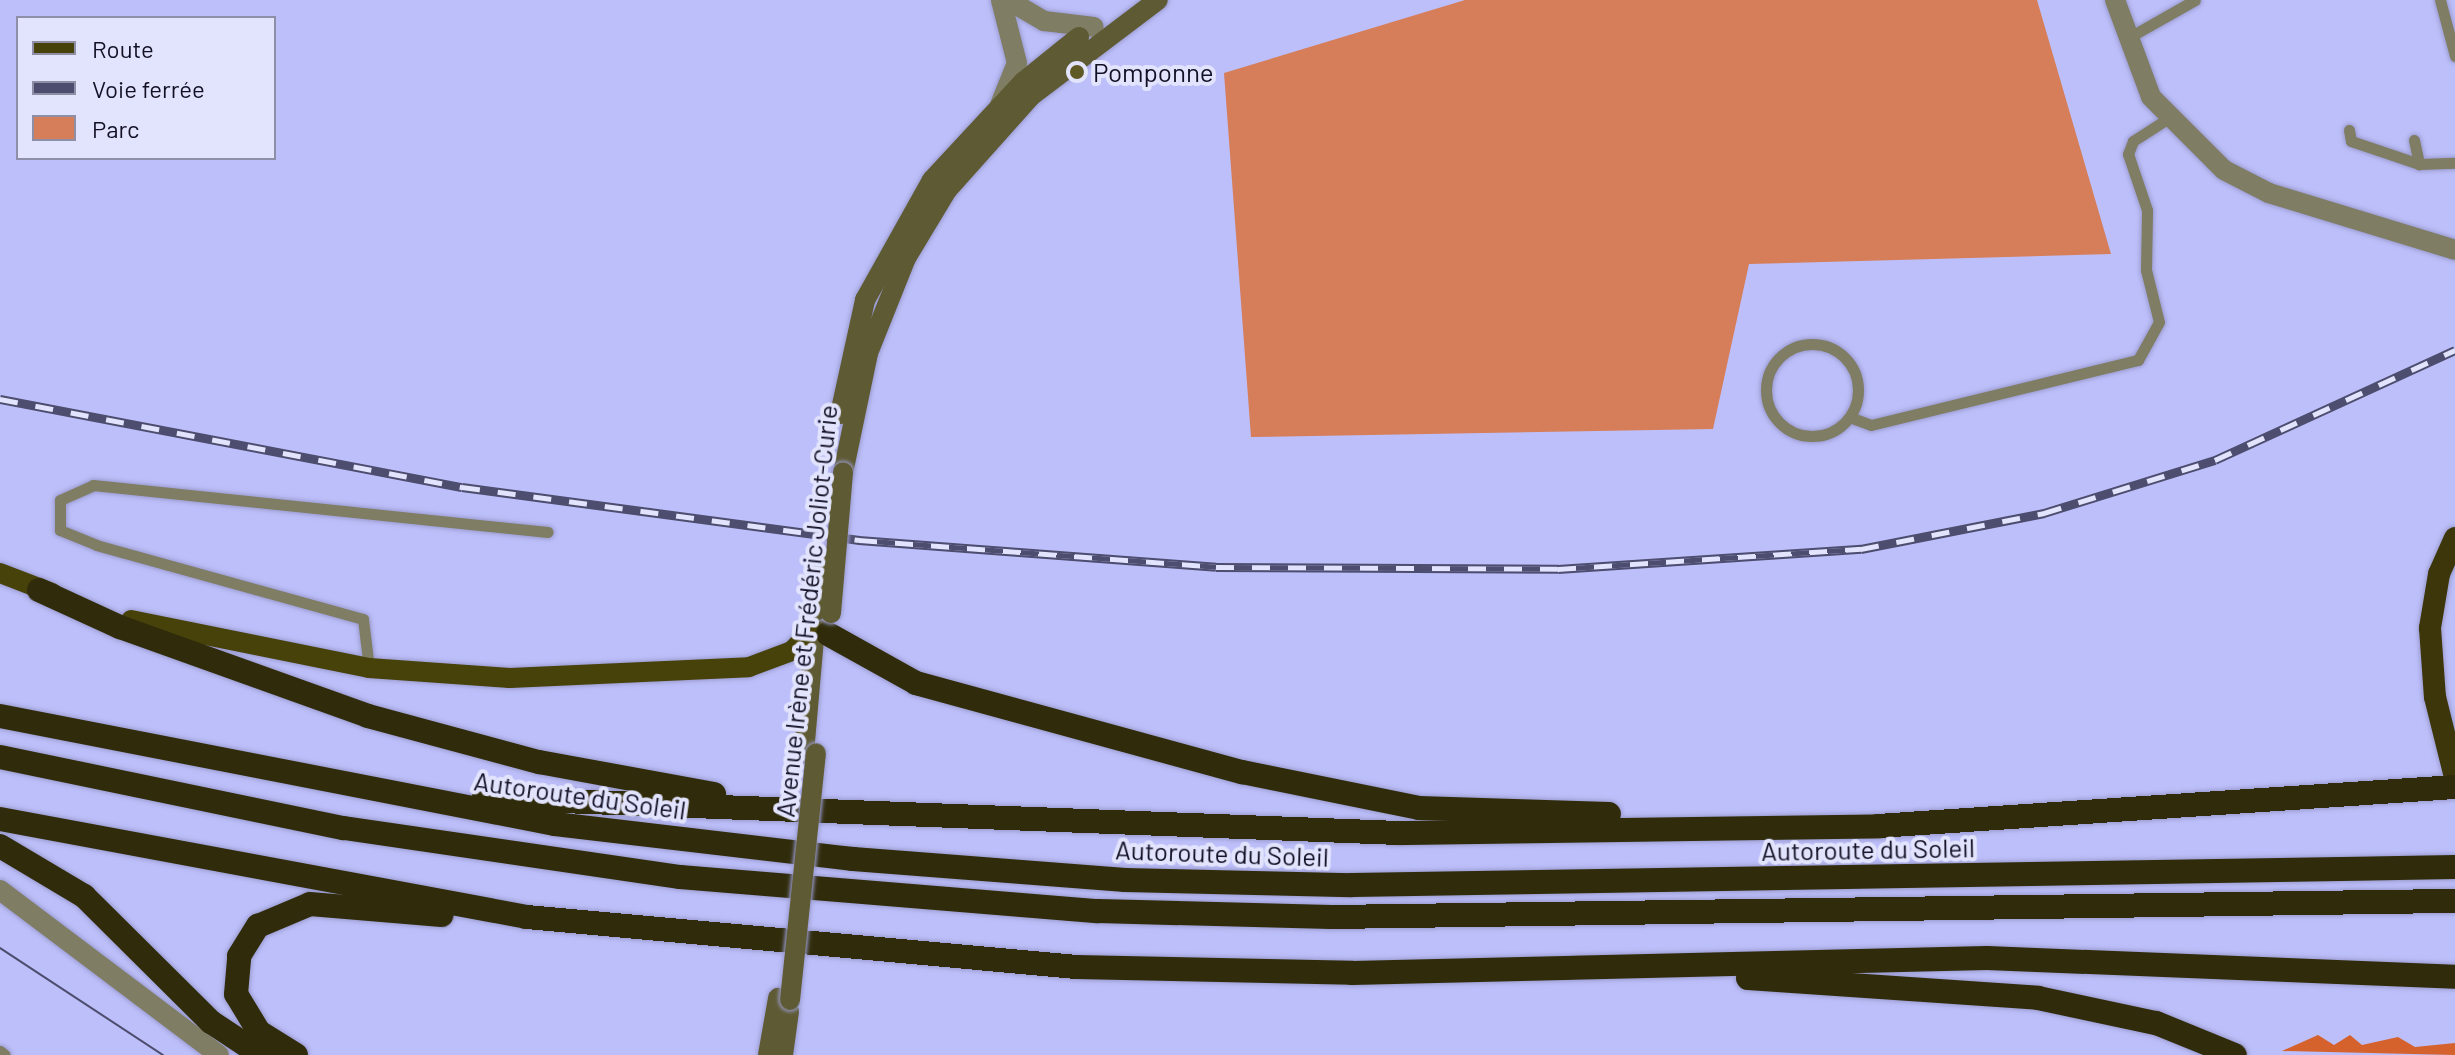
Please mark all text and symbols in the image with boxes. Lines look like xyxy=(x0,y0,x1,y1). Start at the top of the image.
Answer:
legend xyxy=(16,16,276,160)
text: Route xyxy=(92,34,154,63)
place label: Pomponne xyxy=(1093,56,1214,88)
marker: Pomponne xyxy=(1068,63,1086,81)
text: Voie ferrée xyxy=(92,74,205,103)
text: Parc xyxy=(92,114,140,143)
street label: Avenue Irène et Frédéric Joliot-Curie xyxy=(769,403,843,819)
street label: Autoroute du Soleil xyxy=(472,765,688,825)
street label: Autoroute du Soleil xyxy=(1761,832,1975,866)
street label: Autoroute du Soleil xyxy=(1115,834,1329,872)

